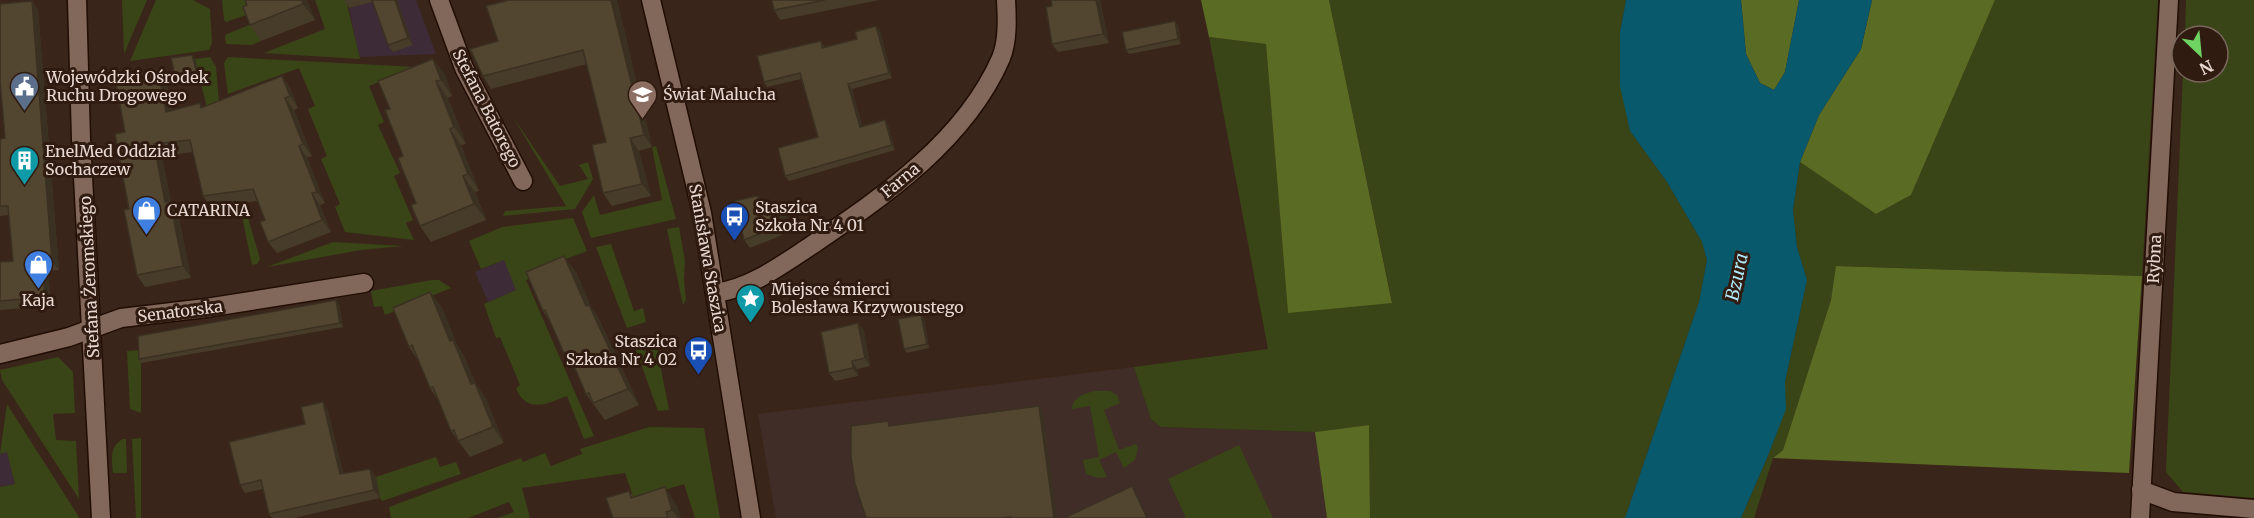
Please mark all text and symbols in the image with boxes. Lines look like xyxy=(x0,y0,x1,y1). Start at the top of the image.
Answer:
north arrow xyxy=(2170,24,2230,84)
street label: Stefana Batorego xyxy=(449,45,525,171)
text: N xyxy=(2196,56,2217,79)
place label: Wojewódzki Ośrodek Ruchu Drogowego xyxy=(45,67,209,105)
public building icon: Wojewódzki Ośrodek Ruchu Drogowego xyxy=(9,70,41,112)
school or university icon: Świat Malucha xyxy=(626,78,658,120)
place label: Świat Malucha xyxy=(663,84,776,104)
place label: EnelMed Oddział Sochaczew xyxy=(45,141,176,179)
building icon: EnelMed Oddział Sochaczew xyxy=(8,144,40,186)
street label: Farna xyxy=(877,158,924,202)
street label: Stanisława Staszica xyxy=(685,182,731,334)
shop icon: CATARINA xyxy=(130,194,162,236)
street label: Stefana Żeromskiego xyxy=(75,195,103,359)
place label: Staszica Szkoła Nr 4 01 xyxy=(755,197,864,235)
place label: CATARINA xyxy=(167,200,251,220)
bus stop icon: Staszica Szkoła Nr 4 01 xyxy=(718,200,750,242)
street label: Rybna xyxy=(2143,234,2165,284)
shop icon: Kaja xyxy=(22,248,54,290)
water label: Bzura xyxy=(1720,251,1753,303)
place label: Miejsce śmierci Bolesława Krzywoustego xyxy=(771,279,964,317)
place icon: Miejsce śmierci Bolesława Krzywoustego xyxy=(734,282,766,324)
place label: Kaja xyxy=(21,290,55,310)
street label: Senatorska xyxy=(136,296,224,326)
place label: Staszica Szkoła Nr 4 02 xyxy=(566,331,677,369)
bus stop icon: Staszica Szkoła Nr 4 02 xyxy=(682,334,714,376)

